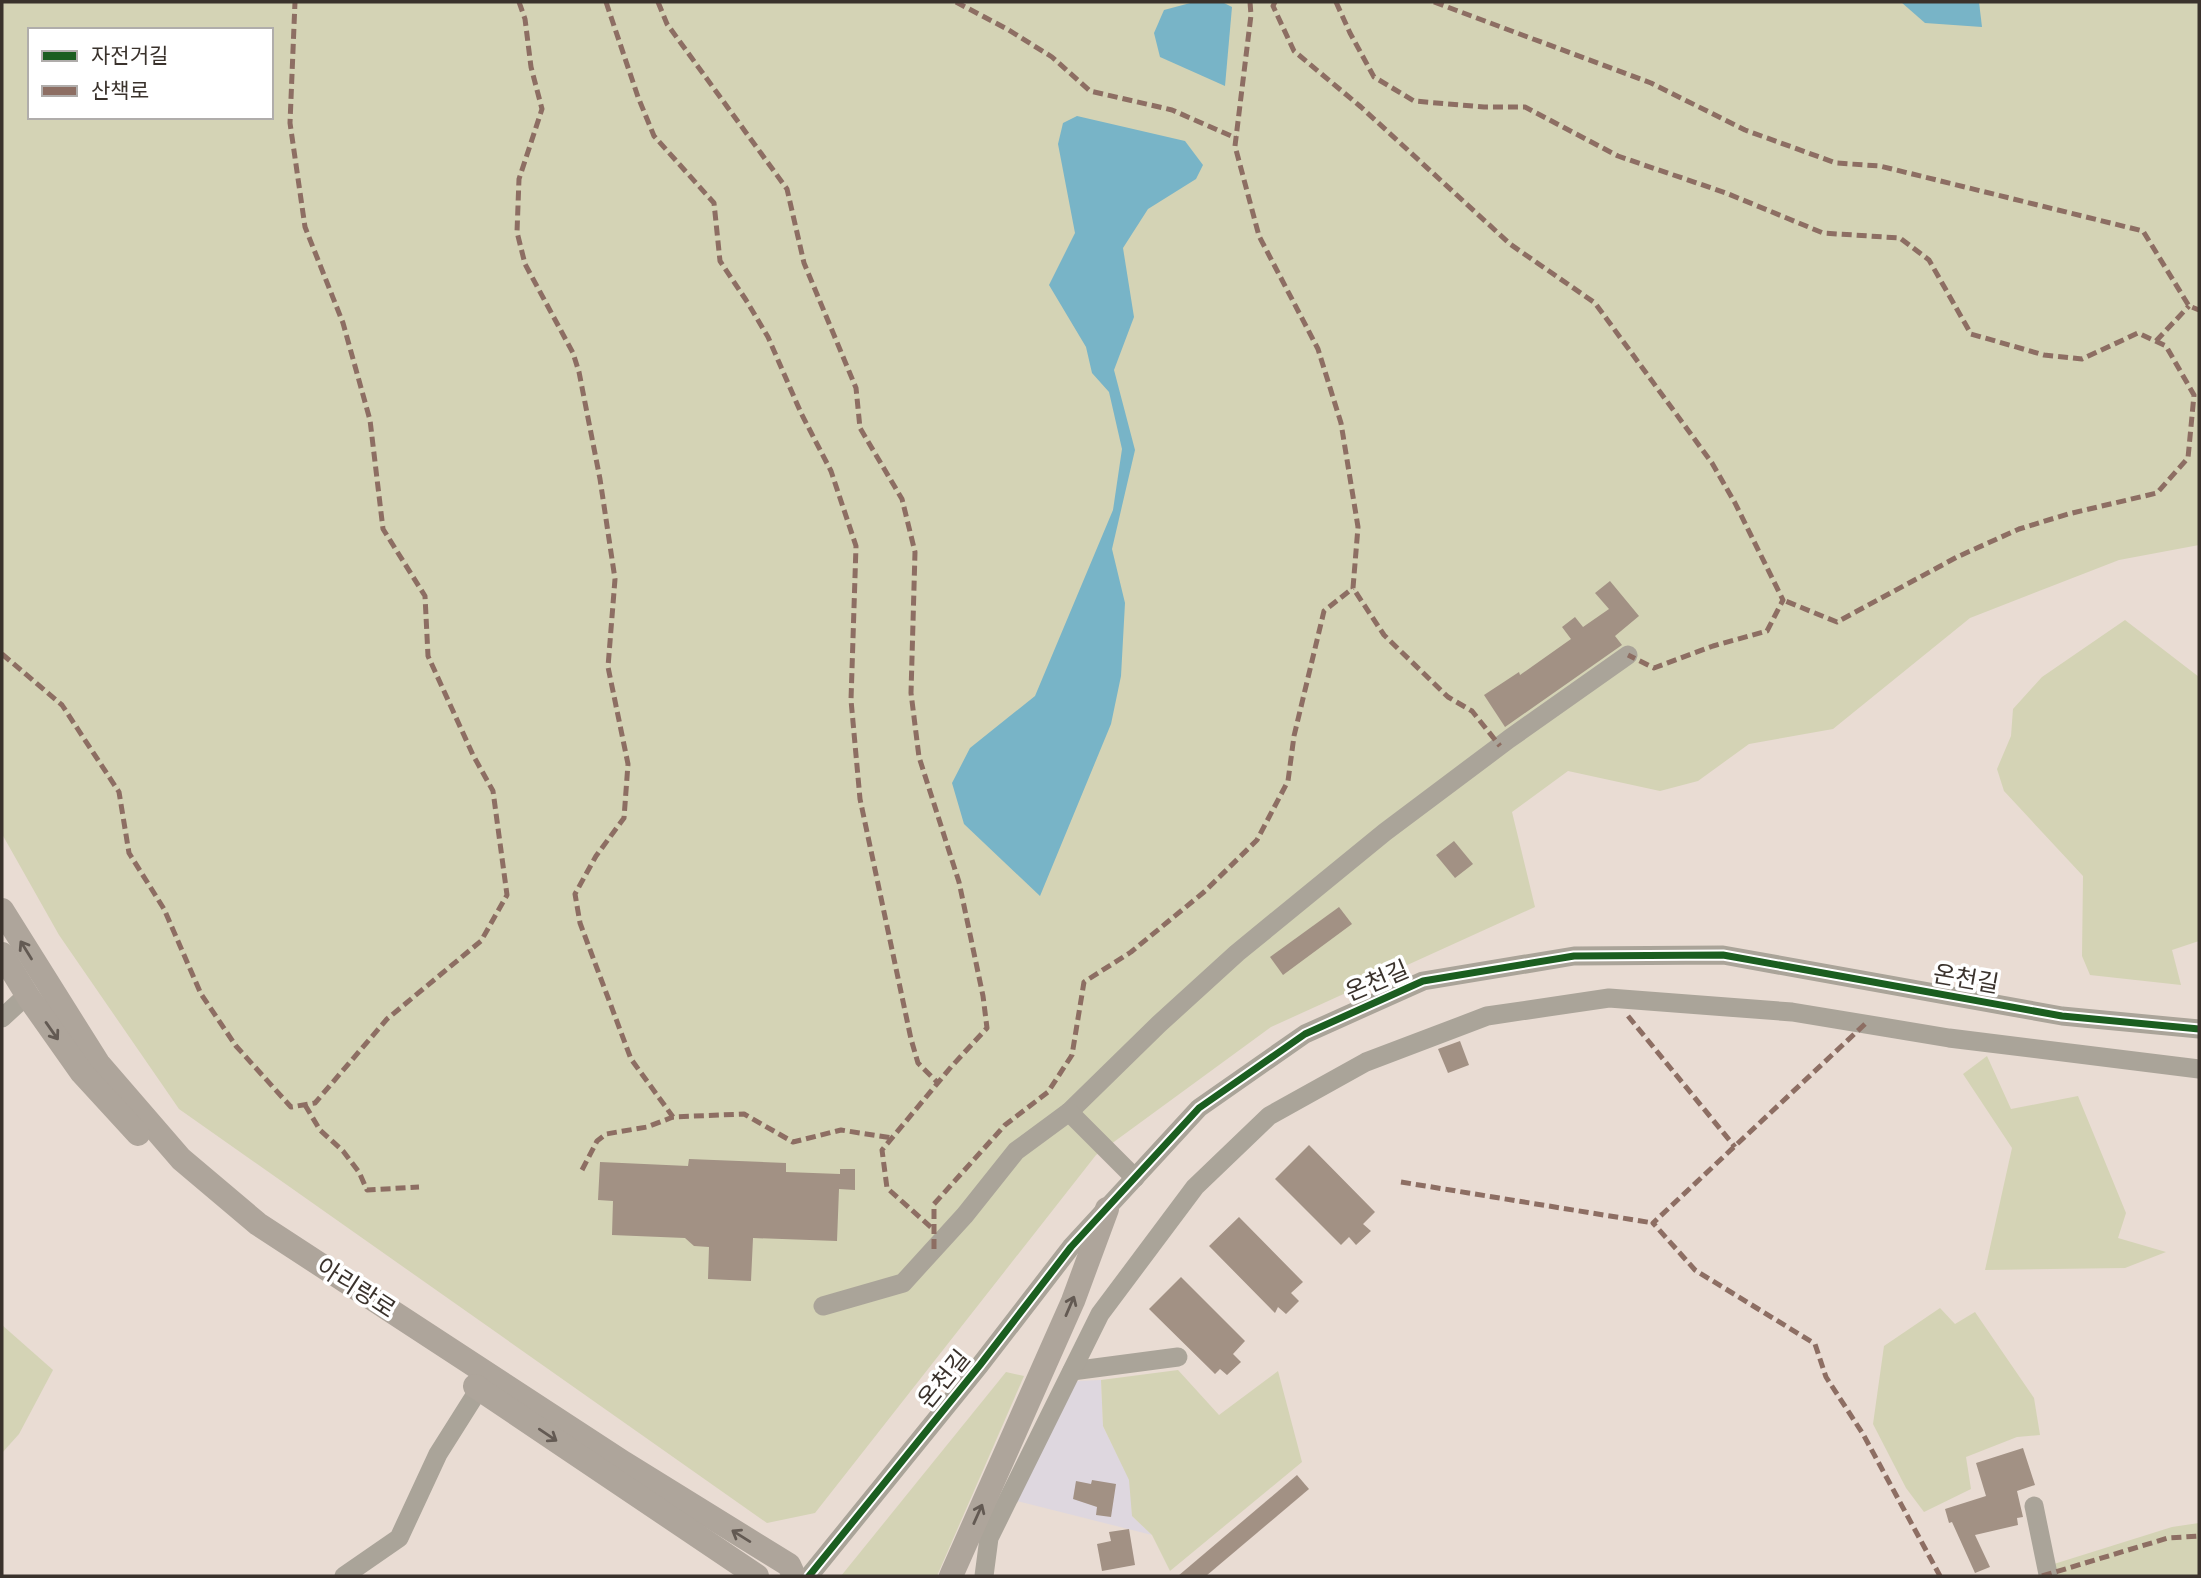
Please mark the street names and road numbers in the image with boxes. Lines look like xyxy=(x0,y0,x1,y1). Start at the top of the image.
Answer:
street label: 온천길 xyxy=(1341,955,1413,1007)
street label: 온천길 xyxy=(1931,959,2001,999)
street label: 아리랑로 xyxy=(311,1252,401,1324)
street label: 온천길 xyxy=(912,1344,976,1414)

